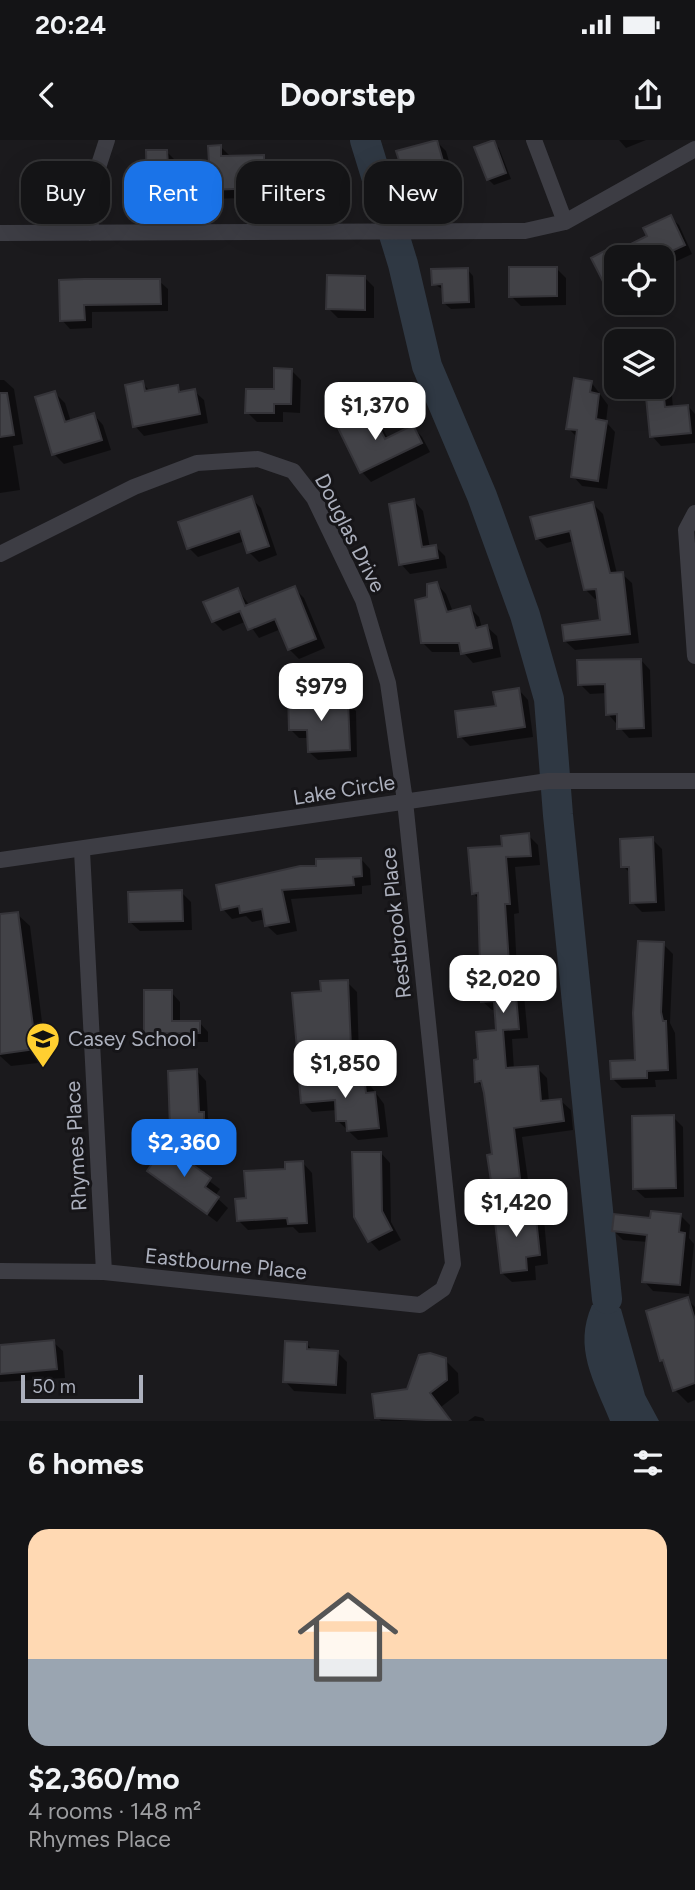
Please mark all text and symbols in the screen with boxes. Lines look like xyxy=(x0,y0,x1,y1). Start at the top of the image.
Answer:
text: 20:24 xyxy=(35,9,106,41)
icon: back xyxy=(28,76,66,114)
text: Doorstep xyxy=(279,76,416,114)
icon: share xyxy=(629,76,667,114)
chip: Buy xyxy=(21,161,110,224)
chip: Rent xyxy=(124,161,222,224)
chip: Filters xyxy=(236,161,350,224)
chip: New xyxy=(364,161,462,224)
map controls xyxy=(604,245,674,399)
button: locate xyxy=(604,245,674,315)
button: layers xyxy=(604,329,674,399)
pin: $1,370 xyxy=(318,383,432,442)
text: $1,370 xyxy=(341,391,409,419)
street label: Douglas Drive xyxy=(310,469,391,596)
pin: $979 xyxy=(280,664,362,723)
text: $979 xyxy=(295,672,347,700)
street label: Lake Circle xyxy=(291,769,397,810)
street label: Restbrook Place xyxy=(375,846,416,1000)
pin: $2,020 xyxy=(446,956,560,1015)
text: $2,020 xyxy=(465,964,541,992)
school or university icon: Casey School xyxy=(24,1020,62,1069)
place label: Casey School xyxy=(68,1026,196,1051)
pin: $1,850 xyxy=(288,1040,402,1100)
text: $1,850 xyxy=(310,1049,380,1077)
street label: Rhymes Place xyxy=(60,1080,91,1212)
pin: $2,360 xyxy=(127,1119,241,1179)
text: $2,360 xyxy=(147,1128,221,1156)
pin: $1,420 xyxy=(459,1180,573,1239)
text: $1,420 xyxy=(480,1188,552,1216)
street label: Eastbourne Place xyxy=(144,1243,308,1284)
scale bar xyxy=(21,1372,144,1404)
text: 50 m xyxy=(32,1375,76,1398)
icon: filters xyxy=(629,1444,667,1482)
text: 6 homes xyxy=(28,1445,144,1482)
icon: home xyxy=(285,1574,411,1700)
text: $2,360/mo xyxy=(28,1760,180,1797)
text: 4 rooms · 148 m² xyxy=(28,1797,201,1825)
text: Rhymes Place xyxy=(28,1825,171,1853)

